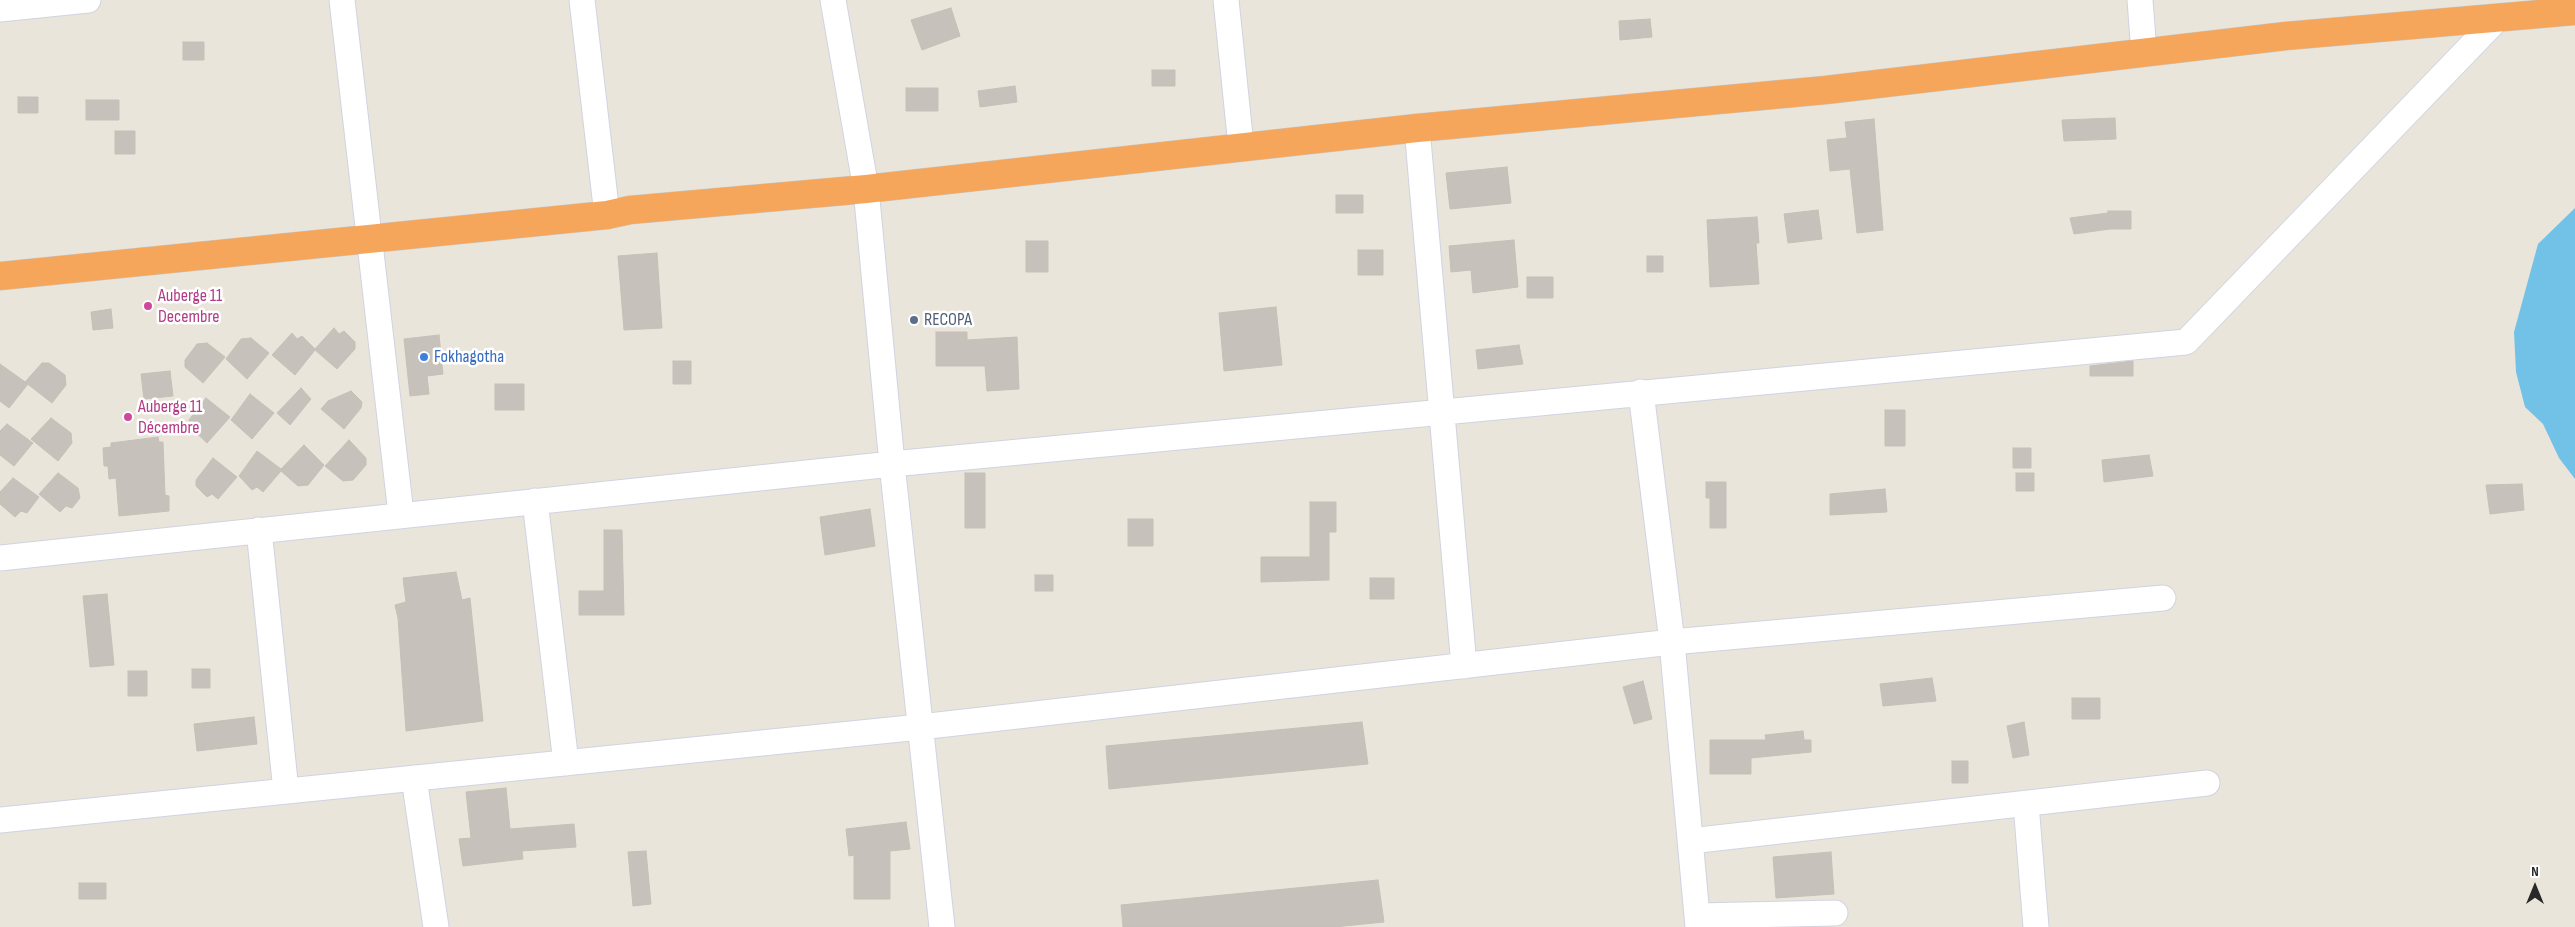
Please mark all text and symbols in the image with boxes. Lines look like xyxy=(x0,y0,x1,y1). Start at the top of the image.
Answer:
place label: Auberge 11 Decembre xyxy=(158,285,222,328)
marker: Auberge 11 Decembre xyxy=(142,300,154,312)
place label: RECOPA xyxy=(924,309,972,331)
marker: RECOPA xyxy=(908,314,920,326)
place label: Fokhagotha xyxy=(434,346,504,368)
marker: Fokhagotha xyxy=(418,351,430,363)
place label: Auberge 11 Décembre xyxy=(138,396,202,438)
marker: Auberge 11 Décembre xyxy=(122,411,134,423)
north arrow xyxy=(2510,862,2560,912)
text: N xyxy=(2531,863,2539,880)

